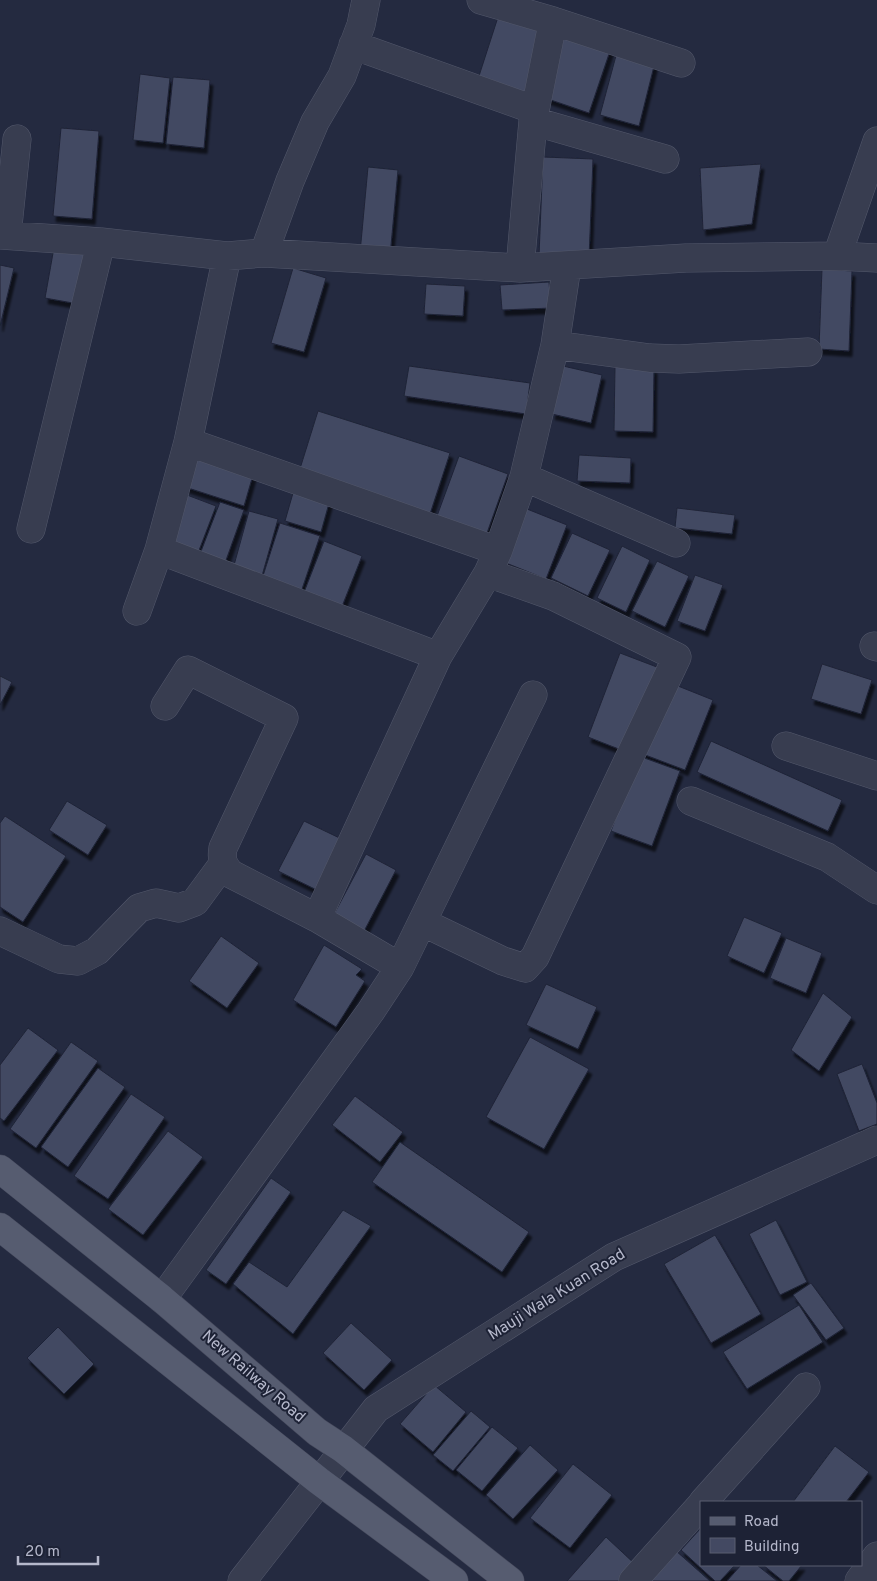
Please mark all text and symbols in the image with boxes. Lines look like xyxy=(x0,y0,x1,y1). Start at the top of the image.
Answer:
street label: Mauji Wala Kuan Road xyxy=(485,1245,629,1345)
street label: New Railway Road xyxy=(197,1326,309,1428)
legend xyxy=(700,1501,862,1566)
text: Road xyxy=(744,1513,779,1532)
scale bar xyxy=(18,1534,98,1566)
text: Building xyxy=(744,1538,799,1557)
text: 20 m xyxy=(25,1543,60,1562)

